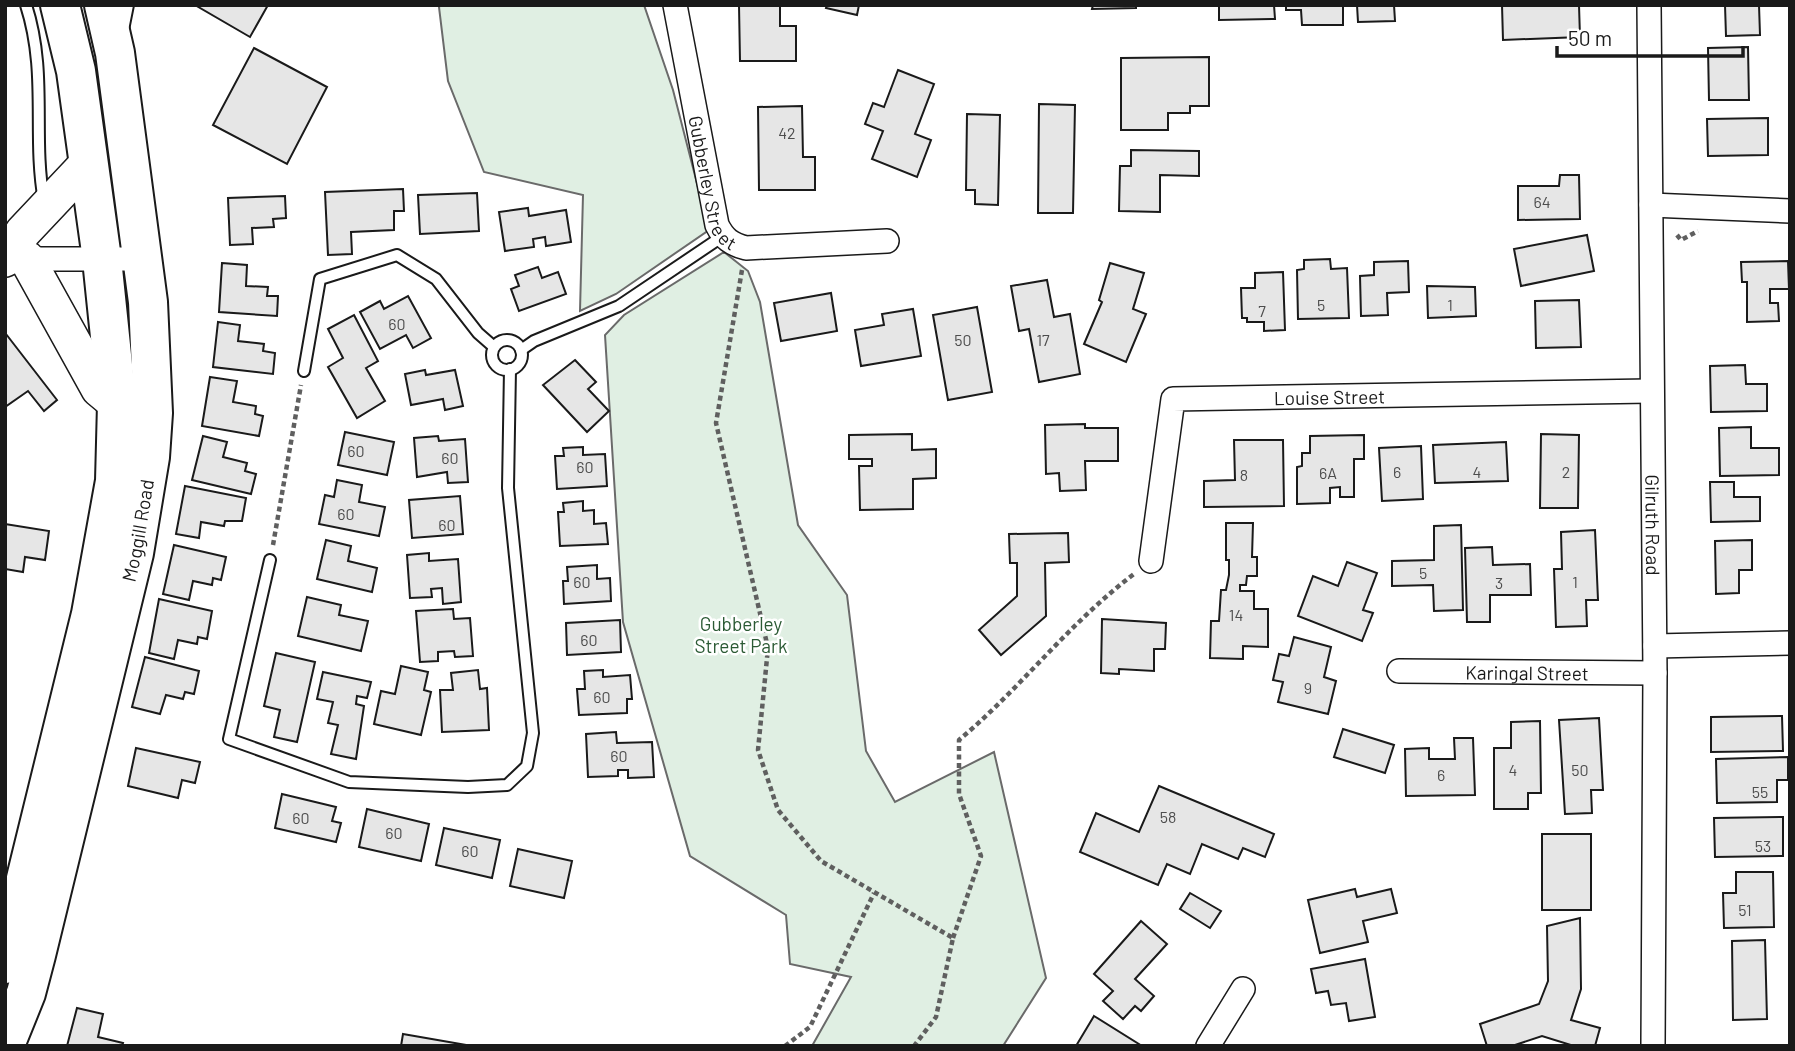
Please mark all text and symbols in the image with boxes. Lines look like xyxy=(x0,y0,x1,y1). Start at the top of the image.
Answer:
scale bar xyxy=(1557,14,1742,58)
text: 50 m xyxy=(1568,25,1612,50)
street label: Gubberley Street xyxy=(685,114,741,254)
house number: 42 xyxy=(778,123,796,142)
house number: 64 xyxy=(1533,192,1551,211)
house number: 5 xyxy=(1317,295,1325,314)
house number: 1 xyxy=(1447,295,1453,314)
house number: 7 xyxy=(1258,301,1266,320)
house number: 60 xyxy=(388,314,406,333)
house number: 50 xyxy=(954,330,972,349)
house number: 17 xyxy=(1036,330,1050,349)
street label: Louise Street xyxy=(1274,384,1385,409)
house number: 60 xyxy=(347,441,365,460)
house number: 60 xyxy=(441,448,459,467)
house number: 60 xyxy=(576,457,594,476)
house number: 6 xyxy=(1393,462,1401,481)
house number: 4 xyxy=(1473,462,1481,481)
house number: 2 xyxy=(1562,462,1570,481)
house number: 6A xyxy=(1319,463,1337,482)
house number: 8 xyxy=(1240,465,1248,484)
street label: Gilruth Road xyxy=(1642,474,1666,576)
street label: Moggill Road xyxy=(116,477,158,584)
house number: 60 xyxy=(337,504,355,523)
house number: 60 xyxy=(438,515,456,534)
house number: 5 xyxy=(1419,563,1427,582)
house number: 60 xyxy=(573,572,591,591)
house number: 1 xyxy=(1572,572,1578,591)
house number: 3 xyxy=(1495,573,1503,592)
house number: 14 xyxy=(1229,605,1243,624)
park label: Gubberley Street Park xyxy=(694,612,788,657)
house number: 60 xyxy=(580,630,598,649)
street label: Karingal Street xyxy=(1465,660,1589,684)
house number: 9 xyxy=(1304,678,1312,697)
house number: 60 xyxy=(593,687,611,706)
house number: 60 xyxy=(610,746,628,765)
house number: 4 xyxy=(1509,760,1517,779)
house number: 50 xyxy=(1571,760,1589,779)
house number: 6 xyxy=(1437,765,1445,784)
house number: 55 xyxy=(1752,782,1768,801)
house number: 58 xyxy=(1160,807,1176,826)
house number: 60 xyxy=(292,808,310,827)
house number: 60 xyxy=(385,823,403,842)
house number: 53 xyxy=(1755,836,1771,855)
house number: 60 xyxy=(461,841,479,860)
house number: 51 xyxy=(1738,900,1752,919)

